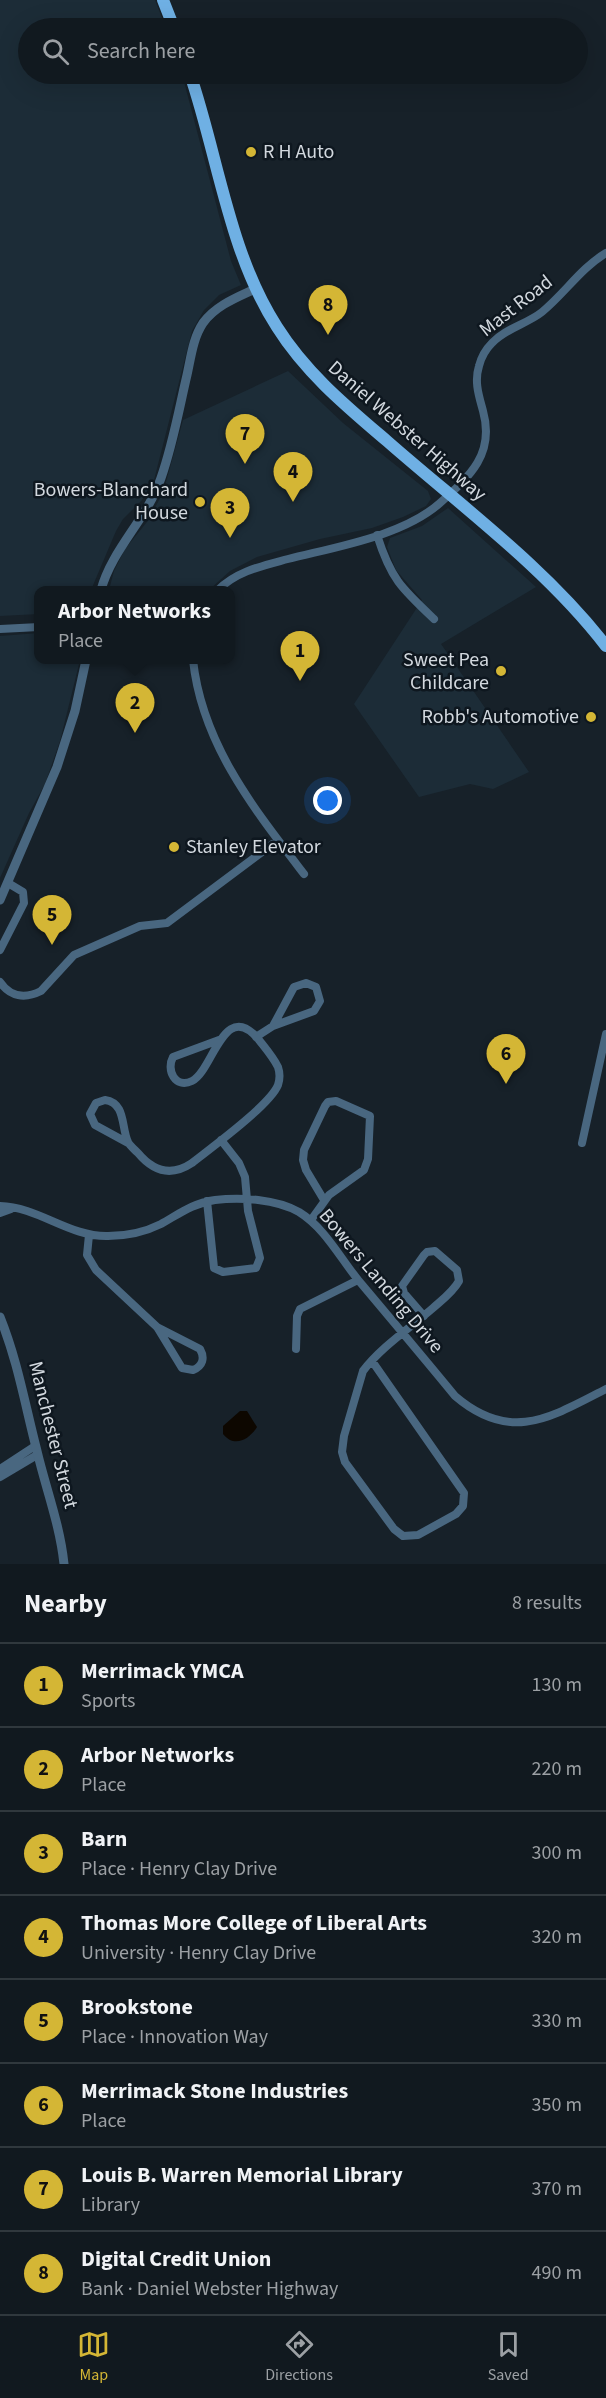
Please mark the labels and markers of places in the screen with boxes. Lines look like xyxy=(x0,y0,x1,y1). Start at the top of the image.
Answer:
place label: R H Auto xyxy=(263,138,334,166)
marker: R H Auto xyxy=(244,145,258,159)
pin: 8 xyxy=(308,286,348,335)
pin: 7 xyxy=(226,414,264,464)
pin: 4 xyxy=(274,452,312,502)
place label: Bowers-Blanchard House xyxy=(34,476,188,527)
pin: 3 xyxy=(210,488,250,538)
marker: Bowers-Blanchard House xyxy=(193,495,207,509)
pin: 1 xyxy=(280,632,320,681)
place label: Sweet Pea Childcare xyxy=(403,646,489,697)
marker: Sweet Pea Childcare xyxy=(494,664,508,678)
pin: 2 xyxy=(116,684,154,733)
place label: Robb's Automotive xyxy=(422,703,579,731)
marker: Robb's Automotive xyxy=(584,710,598,724)
place label: Stanley Elevator xyxy=(186,833,321,861)
marker: Stanley Elevator xyxy=(167,840,181,854)
pin: 5 xyxy=(32,896,72,945)
pin: 6 xyxy=(486,1034,526,1084)

